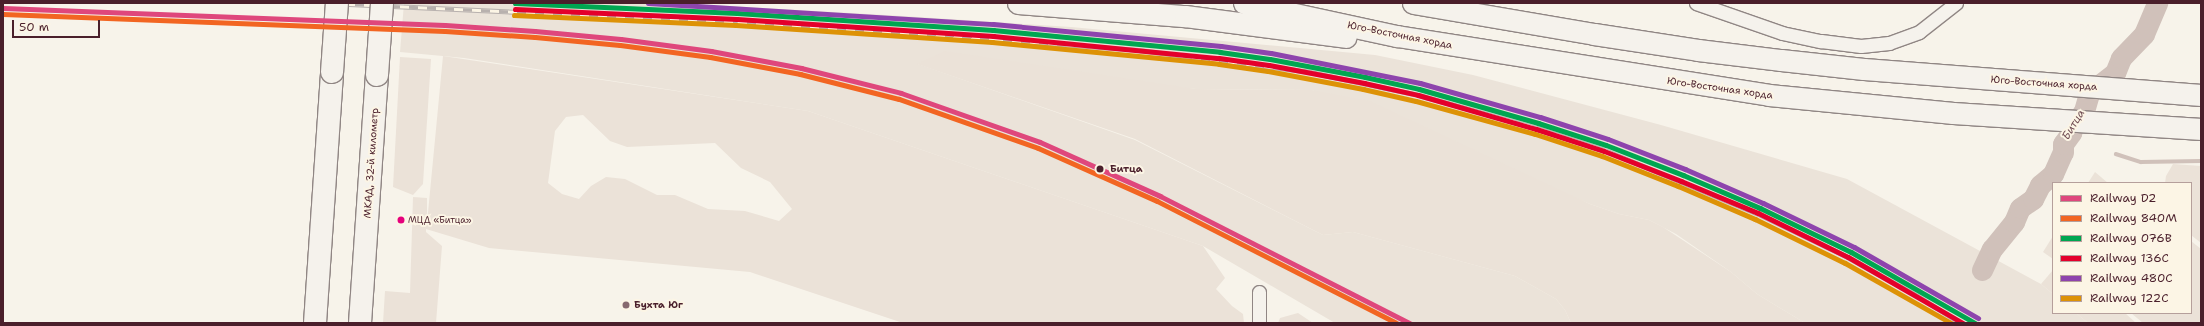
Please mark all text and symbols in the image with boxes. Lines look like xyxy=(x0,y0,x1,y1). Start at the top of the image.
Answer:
scale bar xyxy=(14,12,102,38)
text: 50 m xyxy=(19,19,49,35)
street label: Юго-Восточная хорда xyxy=(1347,19,1453,51)
street label: Юго-Восточная хорда xyxy=(1990,73,2098,93)
street label: Юго-Восточная хорда xyxy=(1666,75,1774,101)
street label: МКАД, 32-й километр xyxy=(361,107,381,219)
water label: Битца xyxy=(2060,108,2088,142)
marker: Битца xyxy=(1093,162,1107,176)
place label: Битца xyxy=(1110,163,1143,175)
legend xyxy=(2052,182,2192,314)
text: Railway D2 xyxy=(2090,190,2156,206)
text: Railway 840М xyxy=(2090,210,2177,226)
marker: МЦД «Битца» xyxy=(396,215,406,225)
place label: МЦД «Битца» xyxy=(408,215,472,225)
text: Railway 076В xyxy=(2090,230,2172,246)
text: Railway 136С xyxy=(2090,250,2169,266)
text: Railway 480С xyxy=(2090,270,2173,286)
text: Railway 122С xyxy=(2090,290,2169,306)
place label: Бухта Юг xyxy=(634,299,683,311)
marker: Бухта Юг xyxy=(621,300,631,310)

